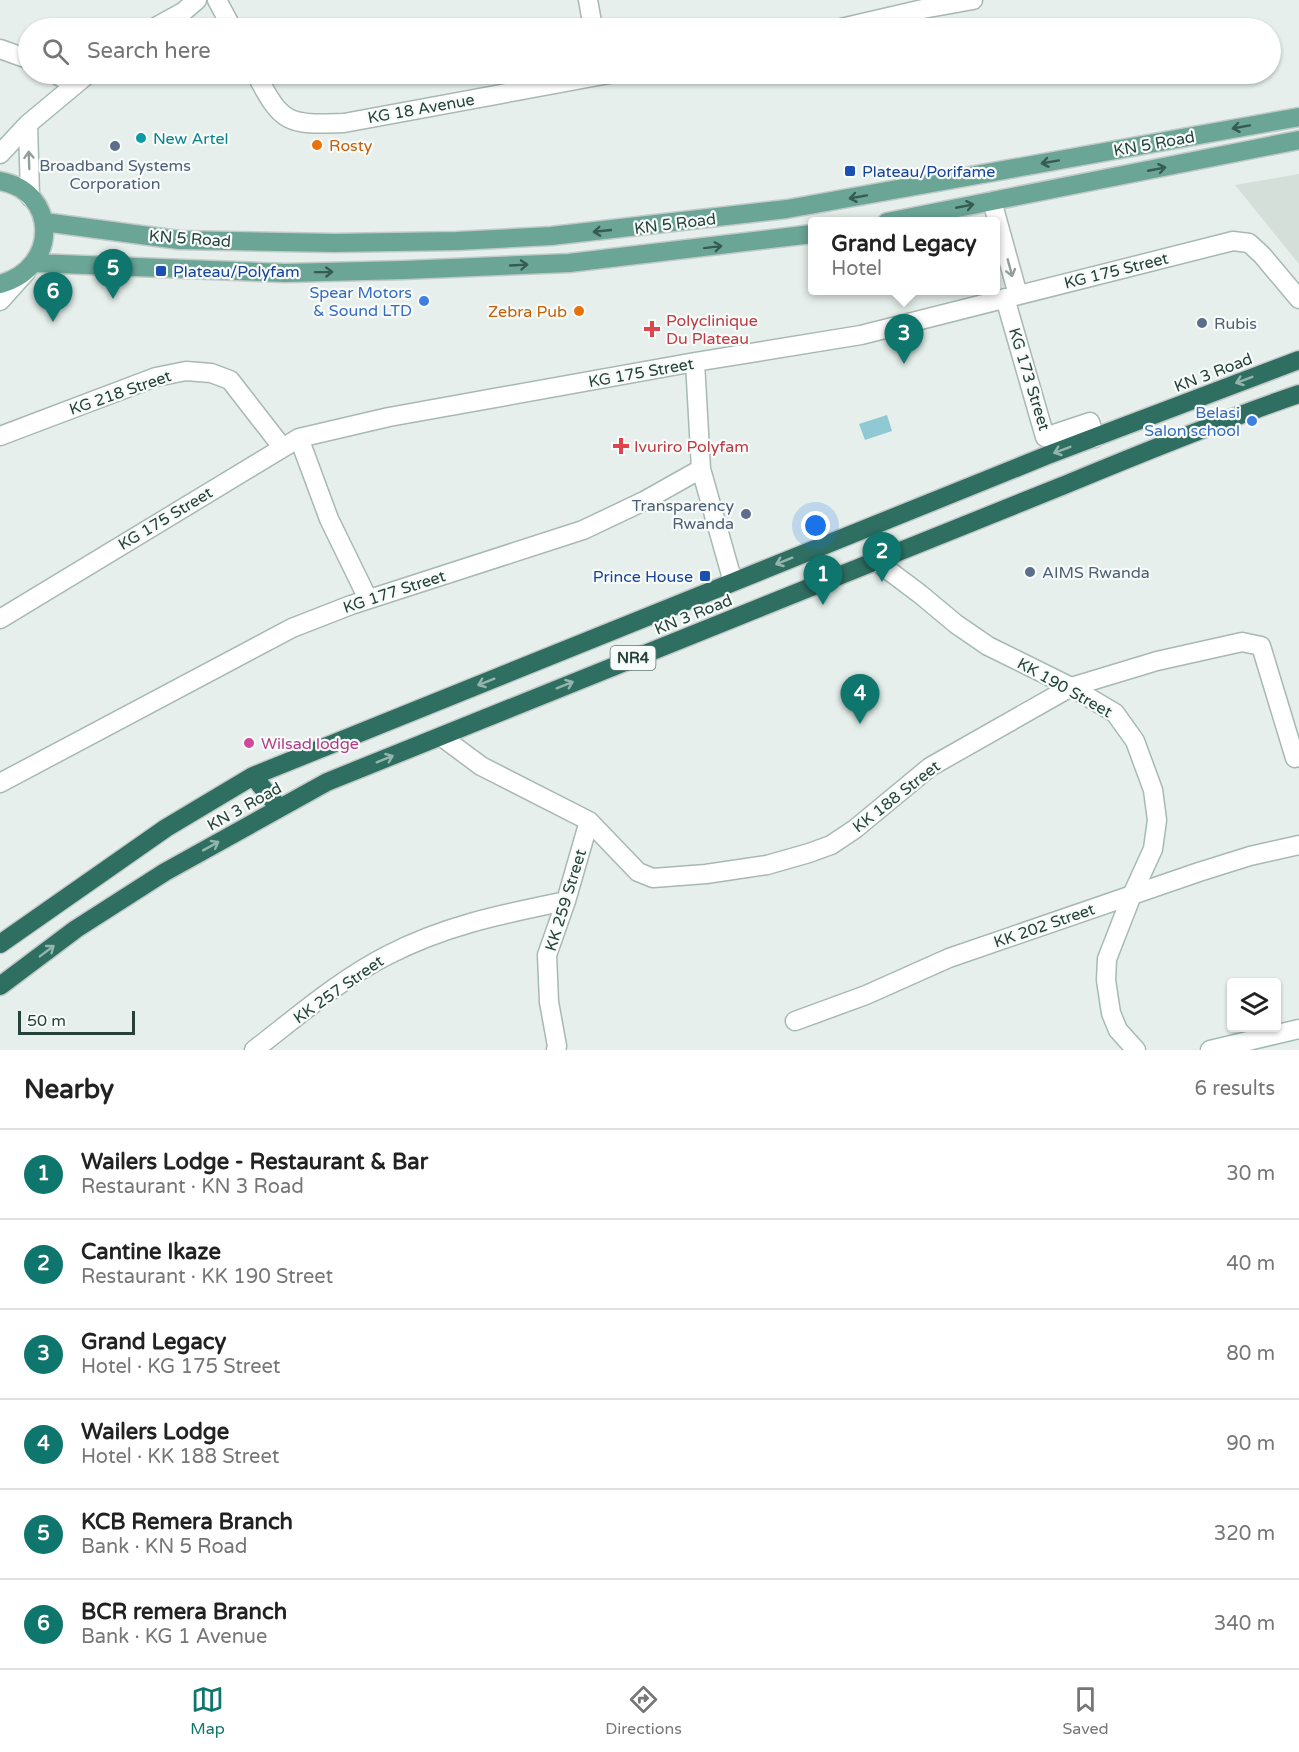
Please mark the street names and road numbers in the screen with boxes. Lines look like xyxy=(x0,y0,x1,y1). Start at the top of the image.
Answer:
street label: KG 18 Avenue xyxy=(366,90,476,128)
street label: KN 5 Road xyxy=(1112,127,1196,161)
street label: KN 5 Road xyxy=(633,209,717,239)
street label: KN 5 Road xyxy=(148,226,232,252)
street label: KG 175 Street xyxy=(1062,248,1170,294)
street label: KG 173 Street xyxy=(1004,325,1054,433)
street label: KN 3 Road xyxy=(1171,349,1255,397)
street label: KG 175 Street xyxy=(587,354,695,392)
street label: KG 218 Street xyxy=(67,366,174,420)
street label: KG 175 Street xyxy=(115,483,216,555)
street label: KG 177 Street xyxy=(341,566,448,618)
street label: KN 3 Road xyxy=(652,590,735,640)
road number: NR4 xyxy=(610,646,656,670)
street label: KK 190 Street xyxy=(1013,654,1116,722)
street label: KK 188 Street xyxy=(849,756,944,837)
street label: KN 3 Road xyxy=(204,778,285,836)
street label: KK 259 Street xyxy=(541,847,591,954)
street label: KK 202 Street xyxy=(991,899,1098,953)
street label: KK 257 Street xyxy=(290,951,388,1028)

